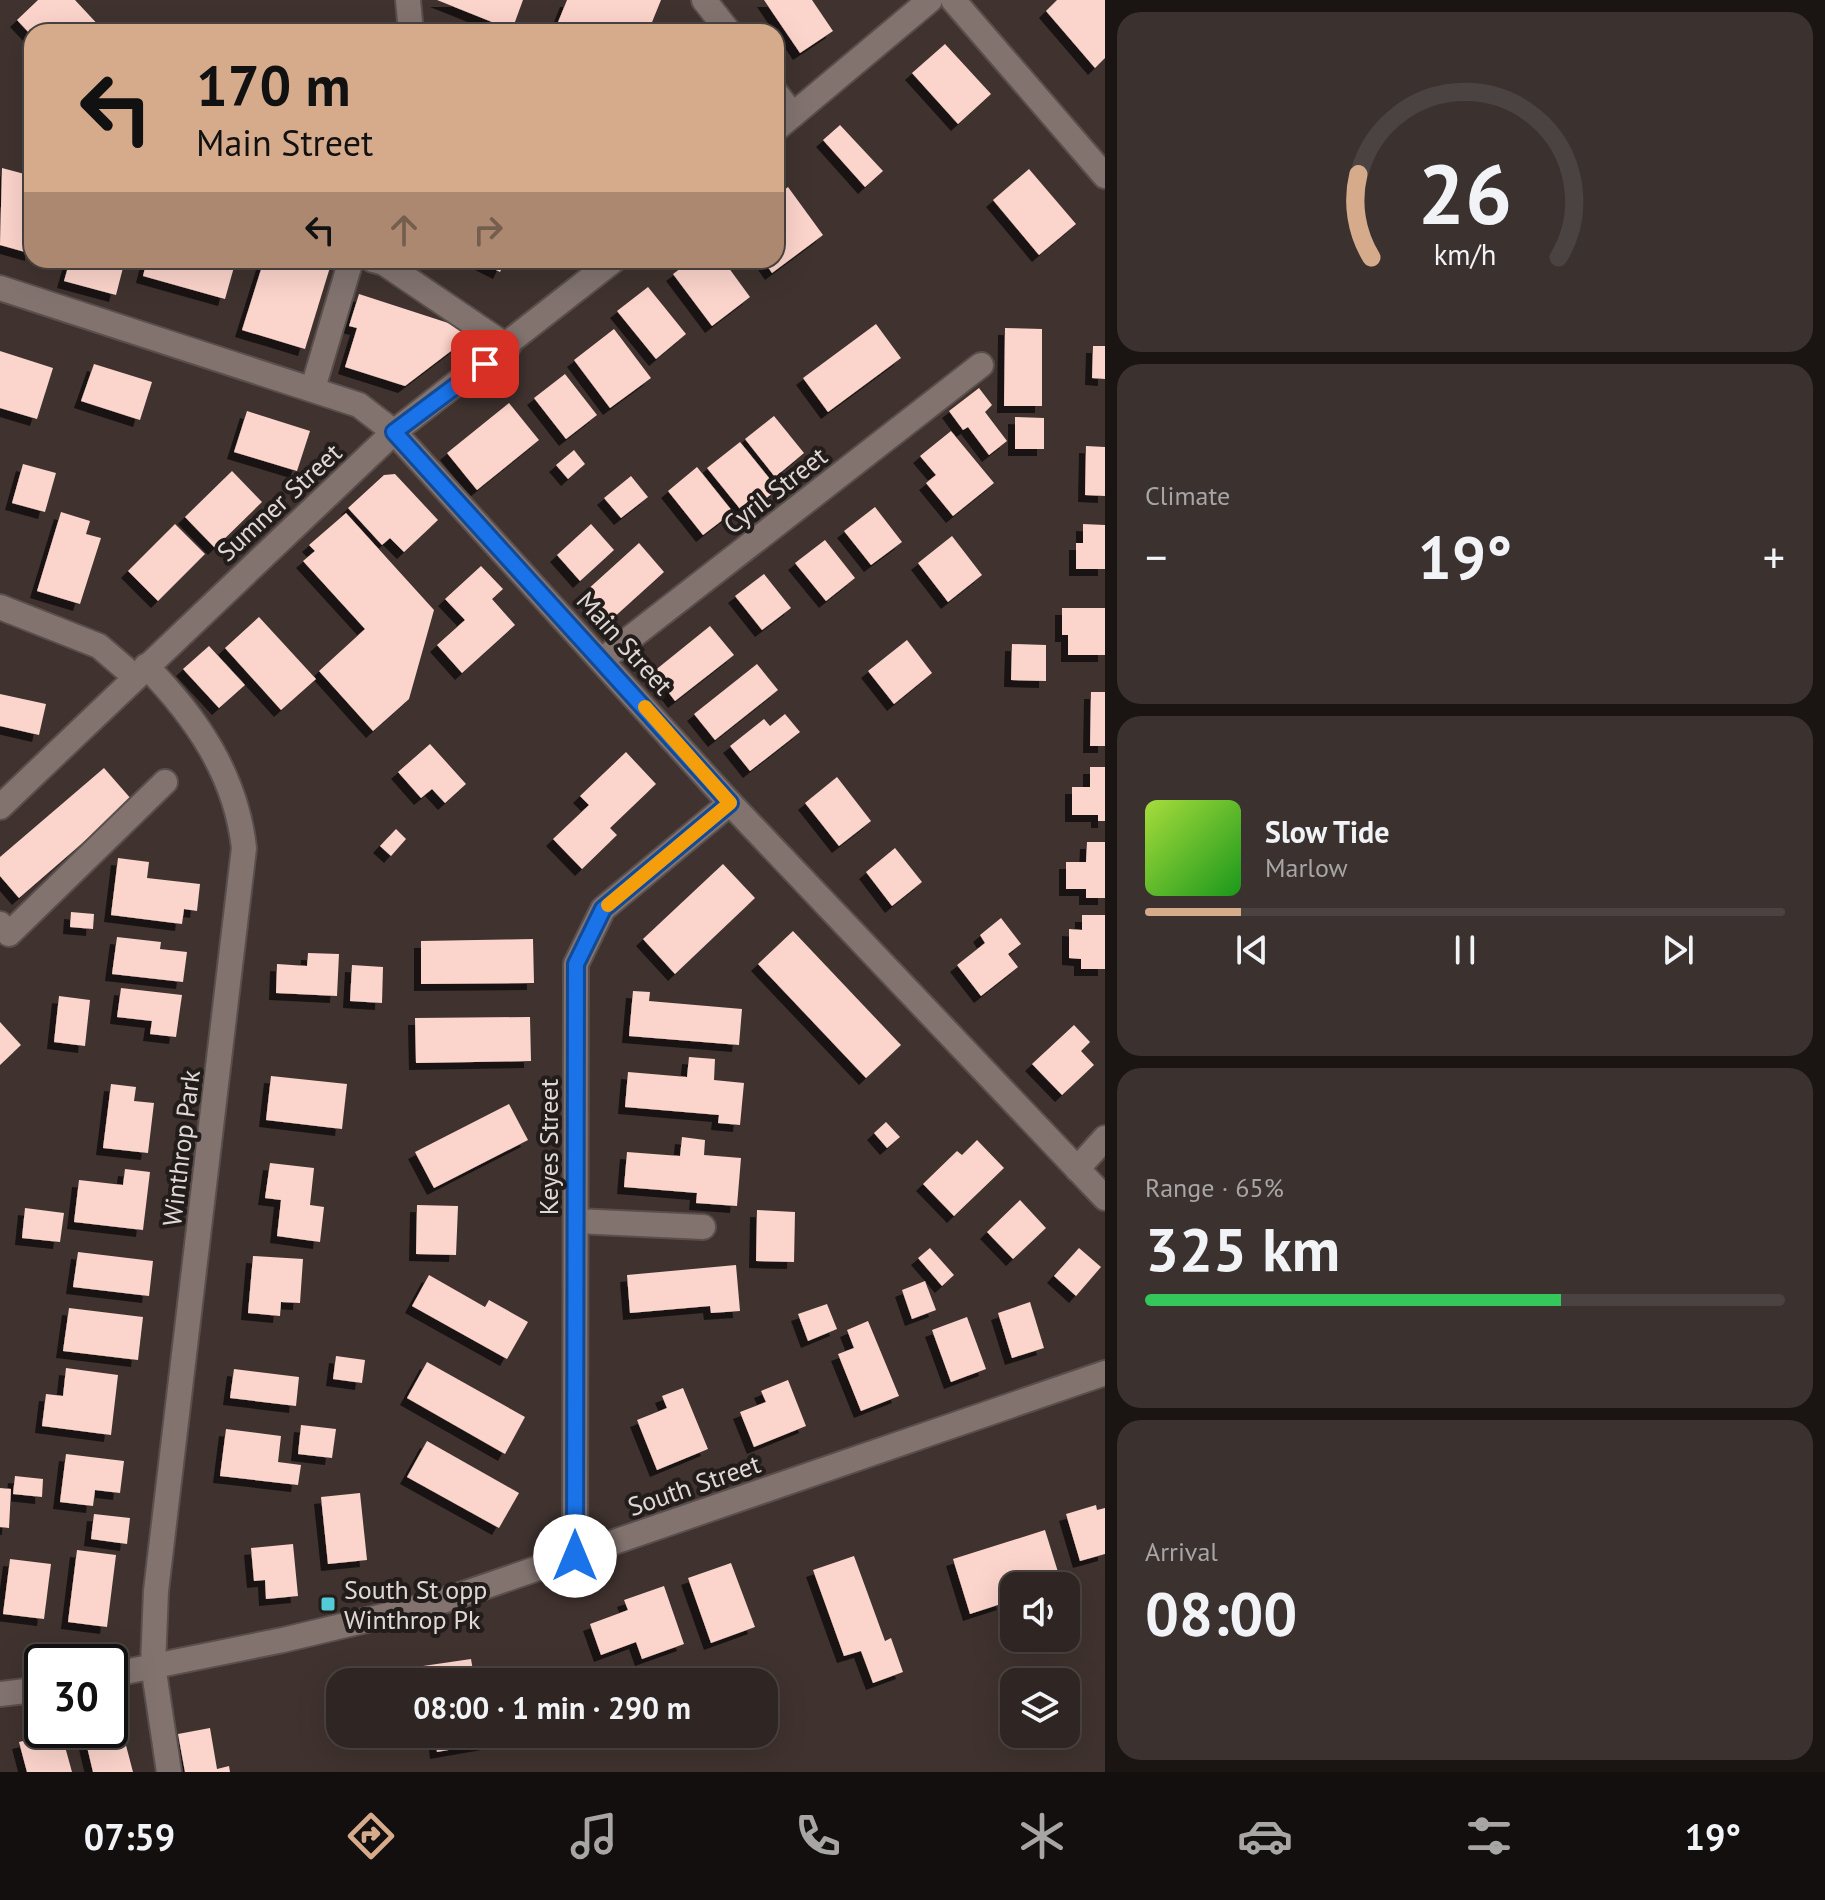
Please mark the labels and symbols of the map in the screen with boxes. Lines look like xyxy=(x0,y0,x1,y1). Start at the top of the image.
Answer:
pin xyxy=(451,330,519,398)
street label: Sumner Street xyxy=(210,436,348,568)
street label: Cyril Street xyxy=(717,439,834,541)
street label: Main Street xyxy=(570,584,680,702)
street label: Winthrop Park xyxy=(155,1067,207,1228)
street label: Keyes Street xyxy=(532,1079,565,1215)
street label: South Street xyxy=(623,1447,765,1523)
position arrow xyxy=(533,1514,617,1598)
place label: South St opp Winthrop Pk xyxy=(344,1573,487,1636)
marker: South St opp Winthrop Pk xyxy=(319,1595,337,1613)
speed limit sign: 30 xyxy=(24,1644,128,1748)

